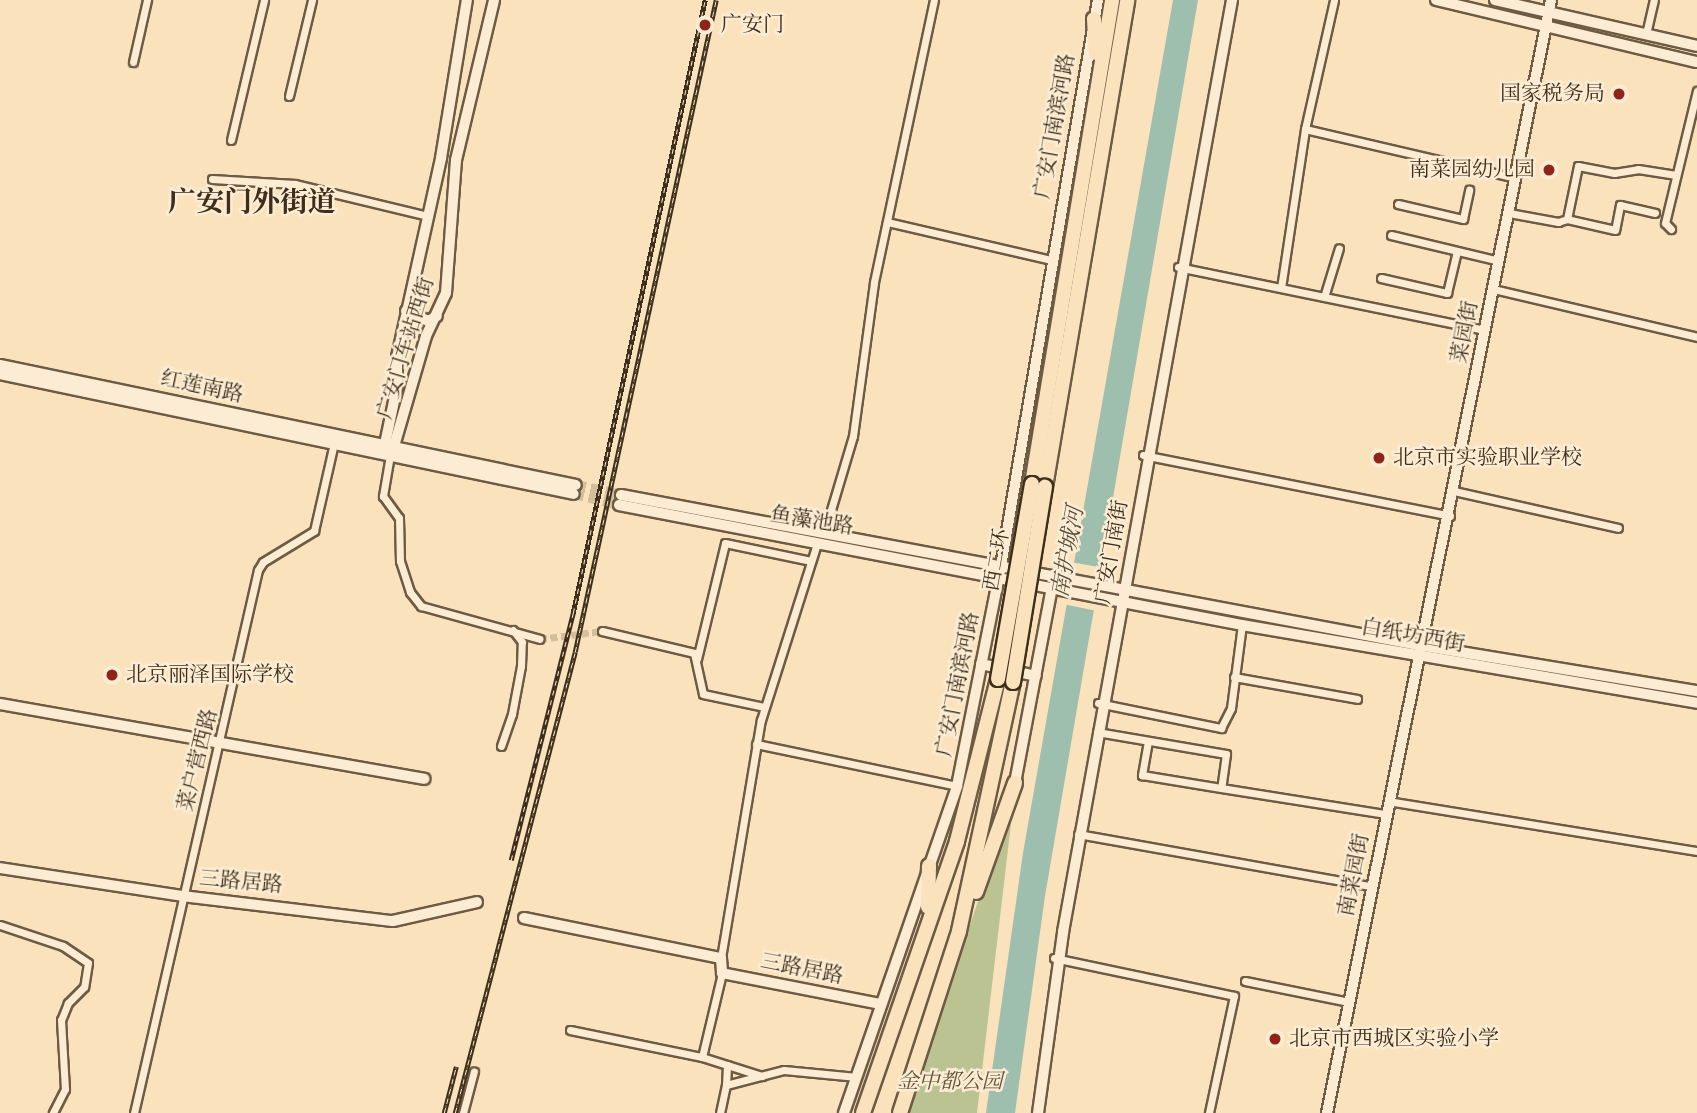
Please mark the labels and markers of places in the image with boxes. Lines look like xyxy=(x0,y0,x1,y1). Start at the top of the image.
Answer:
place label: 广安门 xyxy=(721,12,784,38)
marker: 广安门 xyxy=(695,15,715,35)
place label: 国家税务局 xyxy=(1500,81,1605,107)
marker: 国家税务局 xyxy=(1611,86,1627,102)
place label: 南菜园幼儿园 xyxy=(1409,157,1535,183)
marker: 南菜园幼儿园 xyxy=(1541,162,1557,178)
place label: 北京市实验职业学校 xyxy=(1393,445,1582,471)
marker: 北京市实验职业学校 xyxy=(1371,450,1387,466)
place label: 北京丽泽国际学校 xyxy=(126,662,294,688)
marker: 北京丽泽国际学校 xyxy=(104,667,120,683)
place label: 北京市西城区实验小学 xyxy=(1289,1026,1499,1052)
marker: 北京市西城区实验小学 xyxy=(1267,1031,1283,1047)

